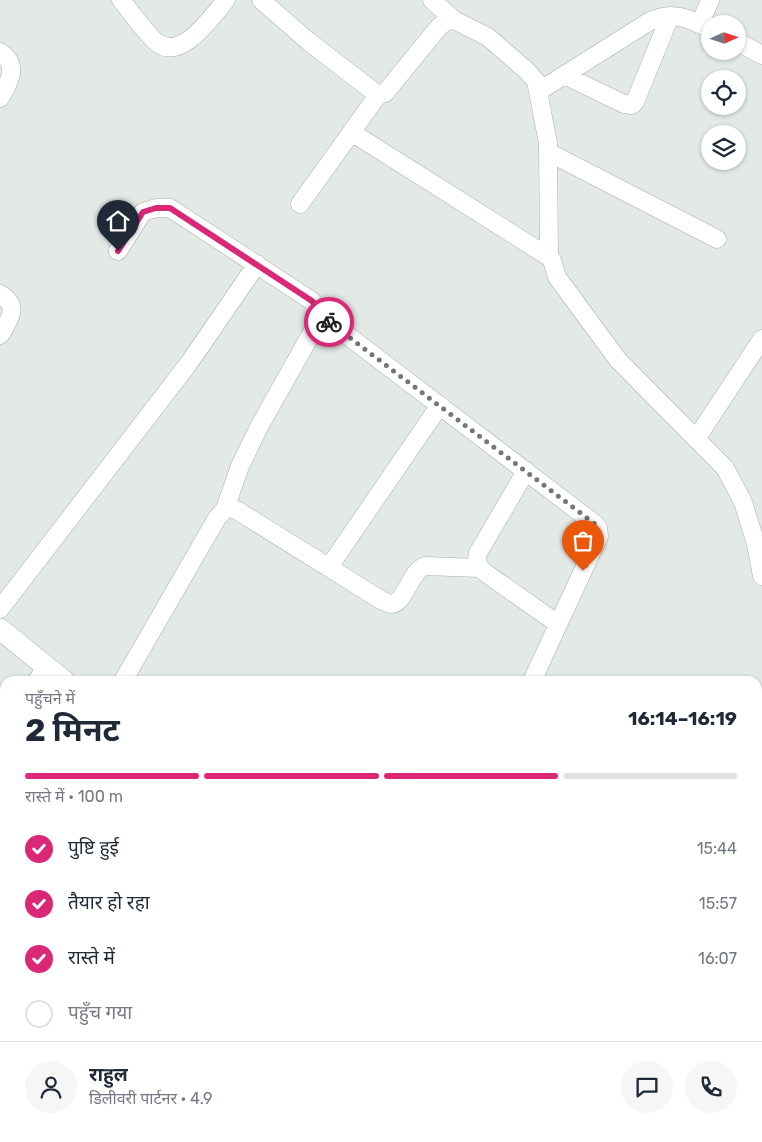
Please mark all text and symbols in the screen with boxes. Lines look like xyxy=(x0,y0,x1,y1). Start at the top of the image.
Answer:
north arrow xyxy=(701,15,746,60)
map controls xyxy=(701,15,746,170)
button: locate xyxy=(701,70,746,115)
button: layers xyxy=(701,125,746,170)
pin xyxy=(97,200,139,251)
icon: home xyxy=(104,207,132,235)
courier xyxy=(304,297,354,347)
icon: bike xyxy=(315,308,343,336)
pin xyxy=(562,520,604,571)
icon: bag xyxy=(569,527,597,555)
text: पहुँचने में xyxy=(25,689,75,708)
text: 16:14–16:19 xyxy=(628,707,737,730)
text: 2 मिनट xyxy=(25,711,120,749)
text: रास्ते में · 100 m xyxy=(25,787,123,806)
icon: check xyxy=(25,835,53,863)
text: पुष्टि हुई xyxy=(68,836,119,859)
text: 15:44 xyxy=(697,839,737,858)
icon: check xyxy=(25,890,53,918)
text: तैयार हो रहा xyxy=(68,891,150,914)
text: 15:57 xyxy=(699,894,737,913)
icon: check xyxy=(25,945,53,973)
text: रास्ते में xyxy=(68,946,115,969)
text: 16:07 xyxy=(698,949,737,968)
text: पहुँच गया xyxy=(68,1001,132,1024)
button: person xyxy=(25,1061,77,1113)
button: chat xyxy=(621,1061,673,1113)
button: phone xyxy=(685,1061,737,1113)
text: राहुल xyxy=(89,1063,128,1086)
text: डिलीवरी पार्टनर · 4.9 xyxy=(89,1089,213,1108)

